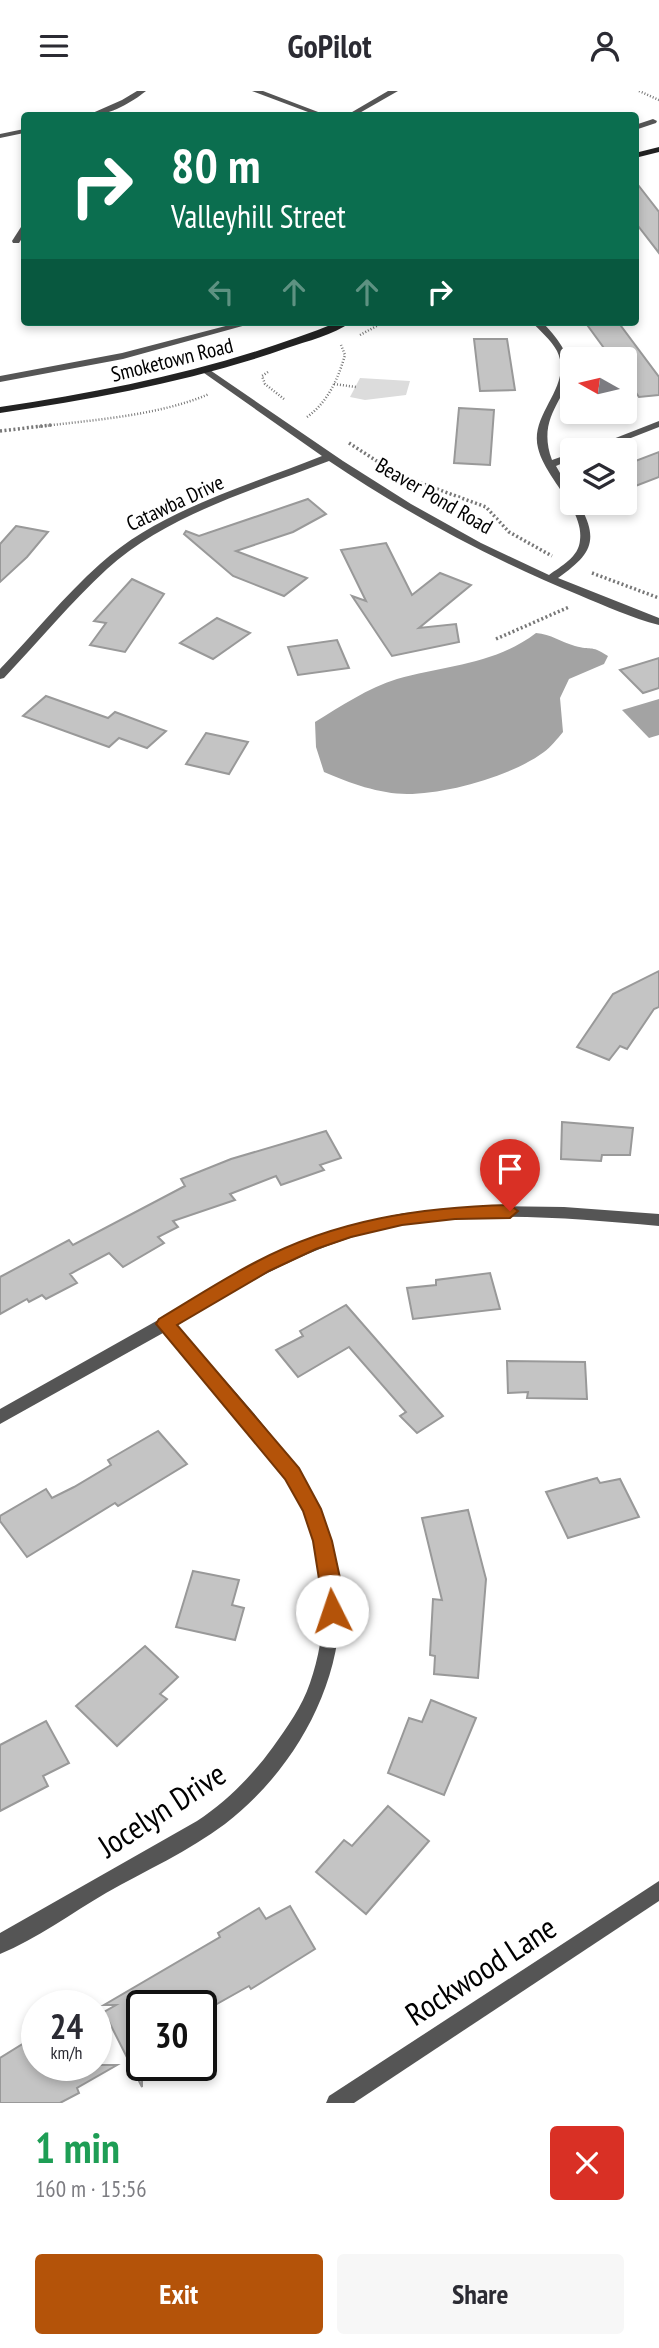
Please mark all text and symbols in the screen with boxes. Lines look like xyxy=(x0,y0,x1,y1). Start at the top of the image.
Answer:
text: GoPilot xyxy=(287,25,372,67)
icon: menu xyxy=(35,27,73,65)
icon: person xyxy=(586,27,624,65)
text: 80 m xyxy=(171,133,260,197)
icon: right xyxy=(56,140,147,231)
text: Valleyhill Street xyxy=(171,195,346,237)
icon: left xyxy=(202,273,240,311)
icon: ahead xyxy=(275,273,313,311)
icon: ahead xyxy=(348,273,386,311)
icon: right xyxy=(421,273,459,311)
street label: Smoketown Road xyxy=(108,331,236,388)
north arrow xyxy=(560,347,637,423)
map controls xyxy=(560,347,637,515)
button: layers xyxy=(560,438,637,515)
street label: Beaver Pond Road xyxy=(371,451,498,540)
street label: Catawba Drive xyxy=(122,468,228,537)
pin xyxy=(480,1139,540,1211)
icon: arrive xyxy=(491,1150,529,1188)
position arrow xyxy=(295,1574,369,1648)
street label: Jocelyn Drive xyxy=(89,1752,233,1867)
street label: Rockwood Lane xyxy=(397,1906,564,2034)
speed limit sign: 30 xyxy=(126,1990,217,2081)
text: 24 xyxy=(50,2003,83,2049)
text: km/h xyxy=(51,2041,82,2064)
text: 1 min xyxy=(35,2120,120,2175)
button: close xyxy=(550,2126,624,2200)
text: 160 m · 15:56 xyxy=(35,2174,147,2203)
button: Exit xyxy=(35,2254,323,2334)
button: Share xyxy=(337,2254,624,2334)

